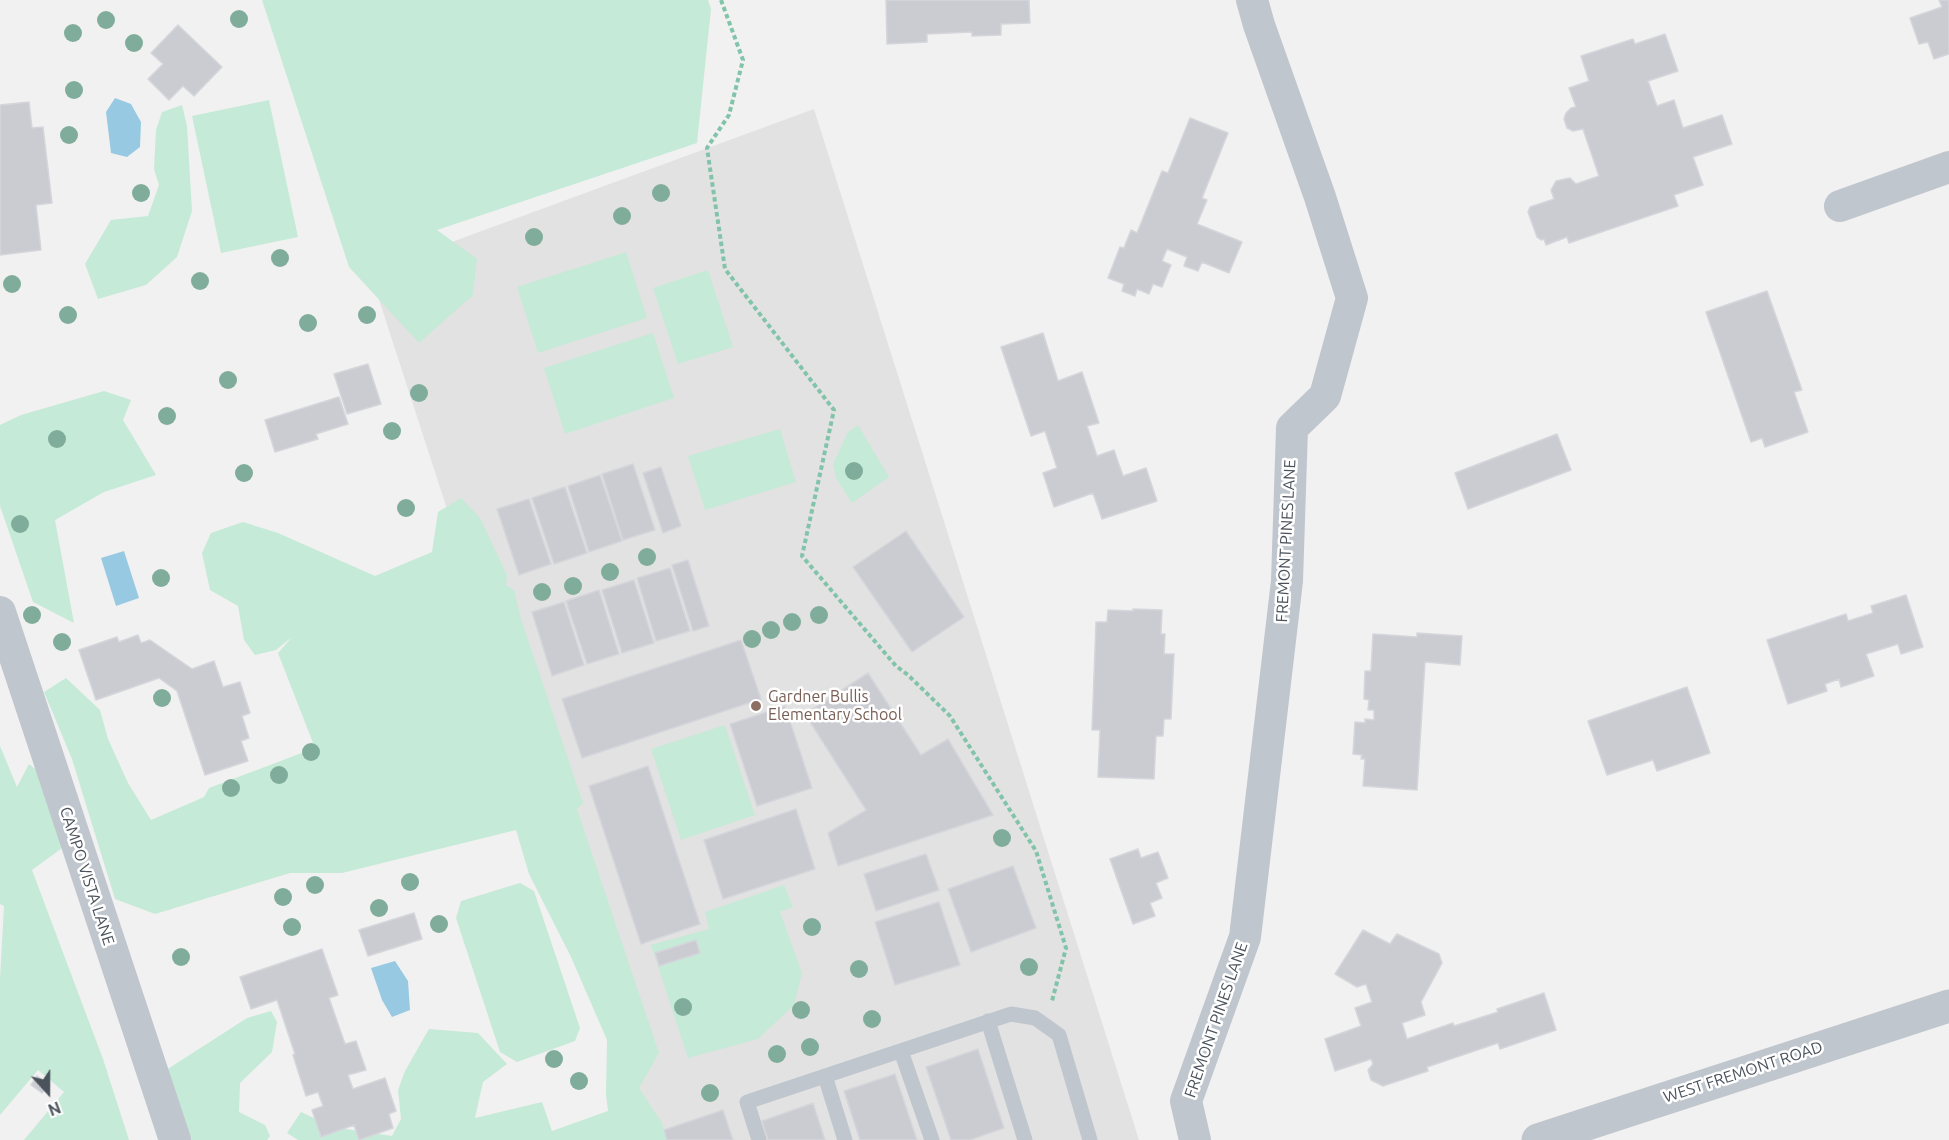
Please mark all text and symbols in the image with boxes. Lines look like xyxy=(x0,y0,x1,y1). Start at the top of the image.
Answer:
street label: FREMONT PINES LANE xyxy=(1272,459,1300,623)
place label: Gardner Bullis Elementary School xyxy=(768,687,902,725)
marker: Gardner Bullis Elementary School xyxy=(749,699,763,713)
street label: CAMPO VISTA LANE xyxy=(56,804,118,948)
street label: FREMONT PINES LANE xyxy=(1180,940,1252,1100)
street label: WEST FREMONT ROAD xyxy=(1661,1037,1825,1107)
north arrow xyxy=(18,1062,78,1122)
text: N xyxy=(46,1098,63,1119)

